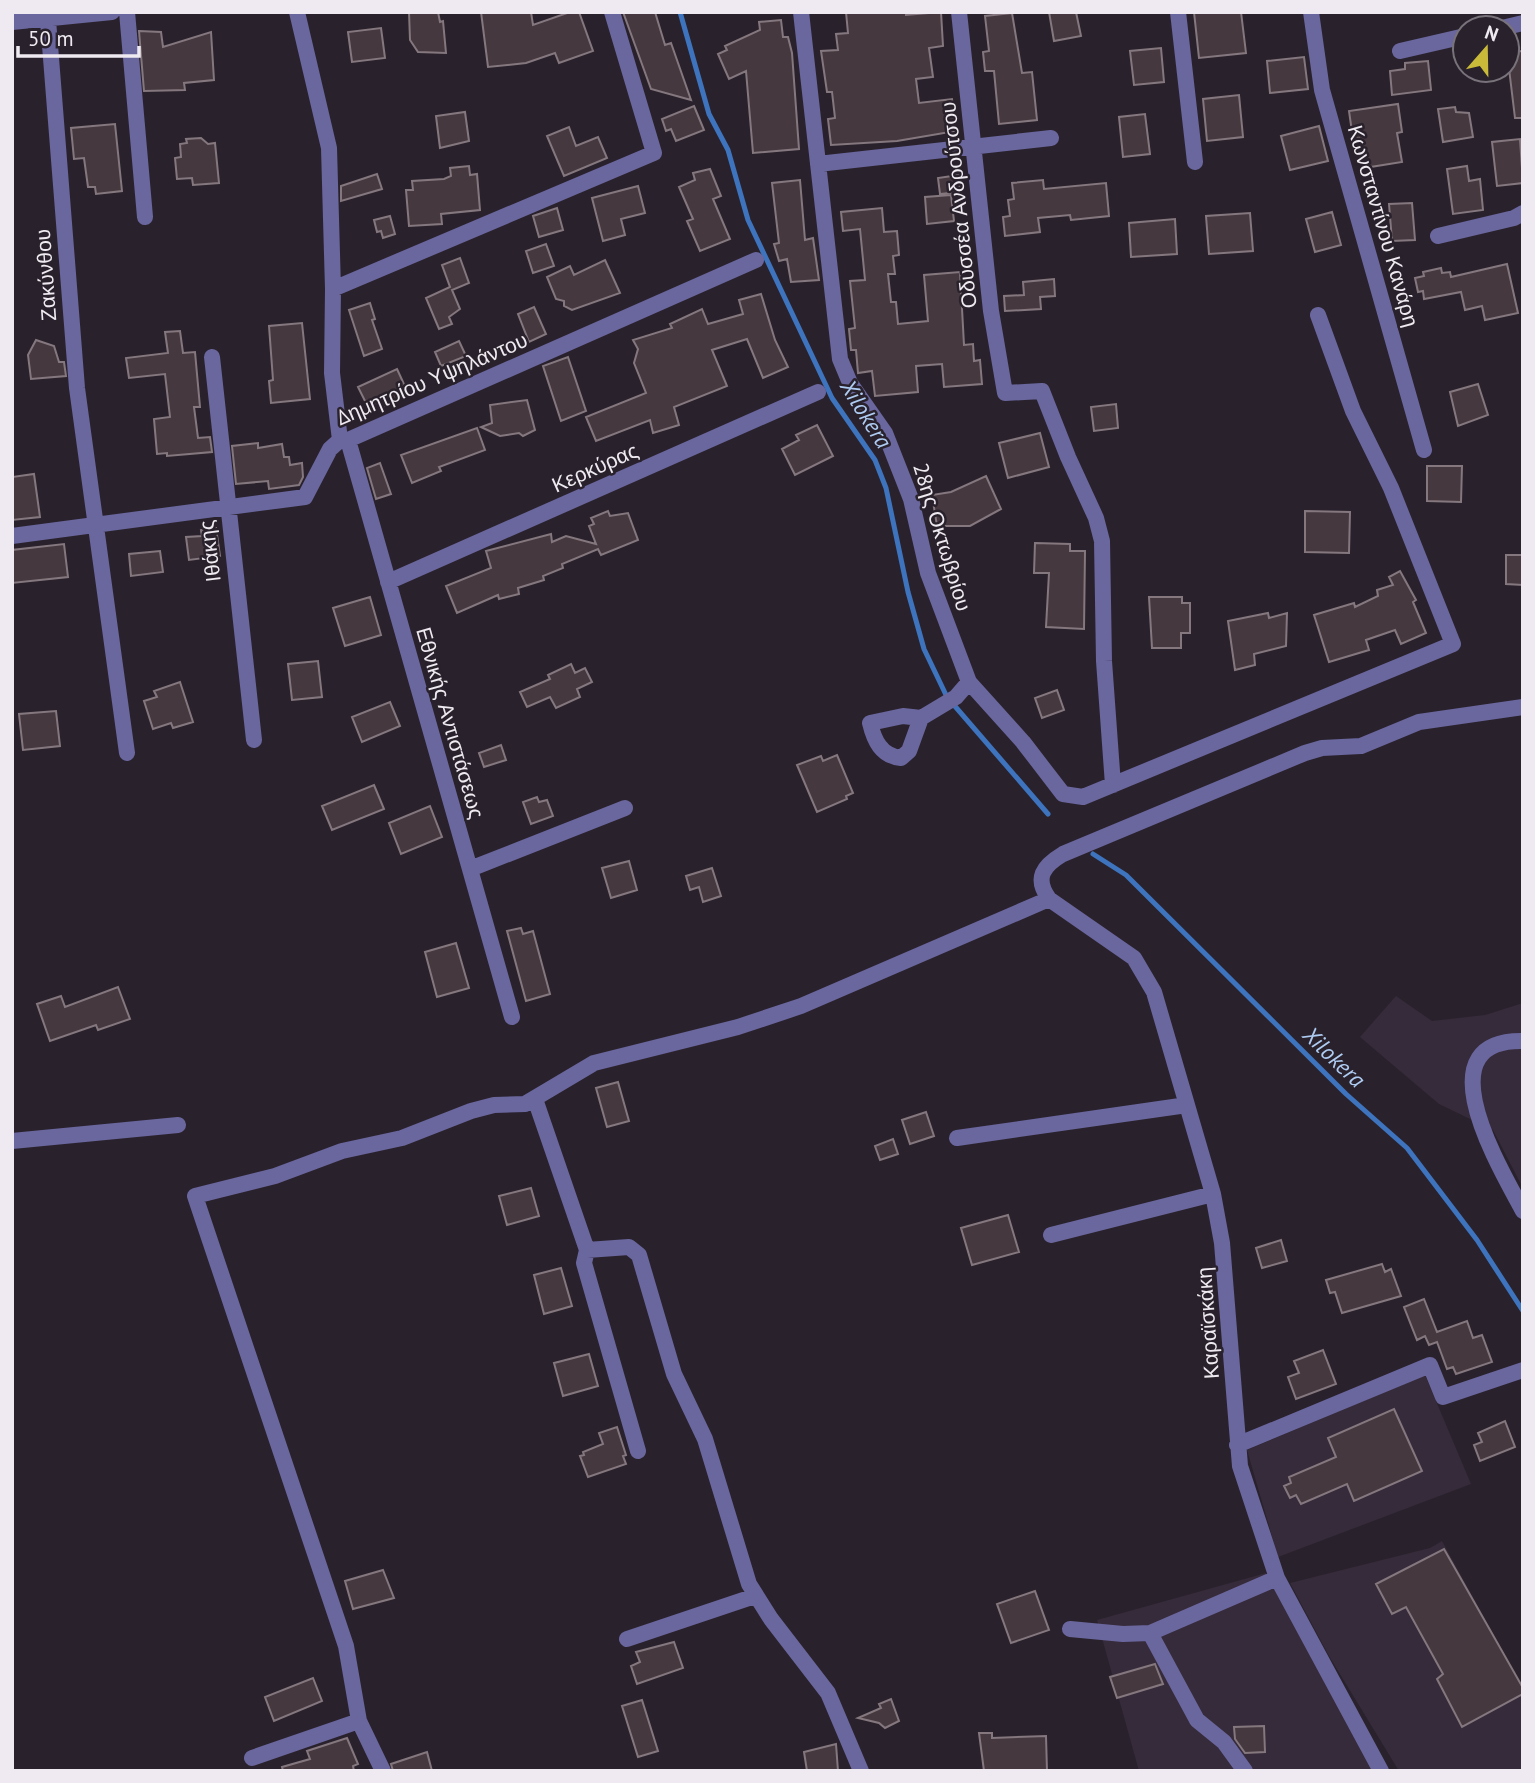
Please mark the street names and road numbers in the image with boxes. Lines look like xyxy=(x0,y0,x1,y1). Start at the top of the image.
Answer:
street label: Οδυσσέα Ανδρούτσου xyxy=(934,100,983,310)
street label: Κωνσταντίνου Κανάρη xyxy=(1342,122,1425,330)
street label: Ζακύνθου xyxy=(29,228,62,322)
street label: Δημητρίου Υψηλάντου xyxy=(332,326,532,431)
street label: Κερκύρας xyxy=(548,437,642,498)
street label: 28ης Οκτωβρίου xyxy=(907,460,978,614)
street label: Ιθάκης xyxy=(192,519,227,583)
street label: Εθνικής Αντιστάσεως xyxy=(410,624,491,822)
street label: Καραϊσκάκη xyxy=(1190,1266,1225,1380)

